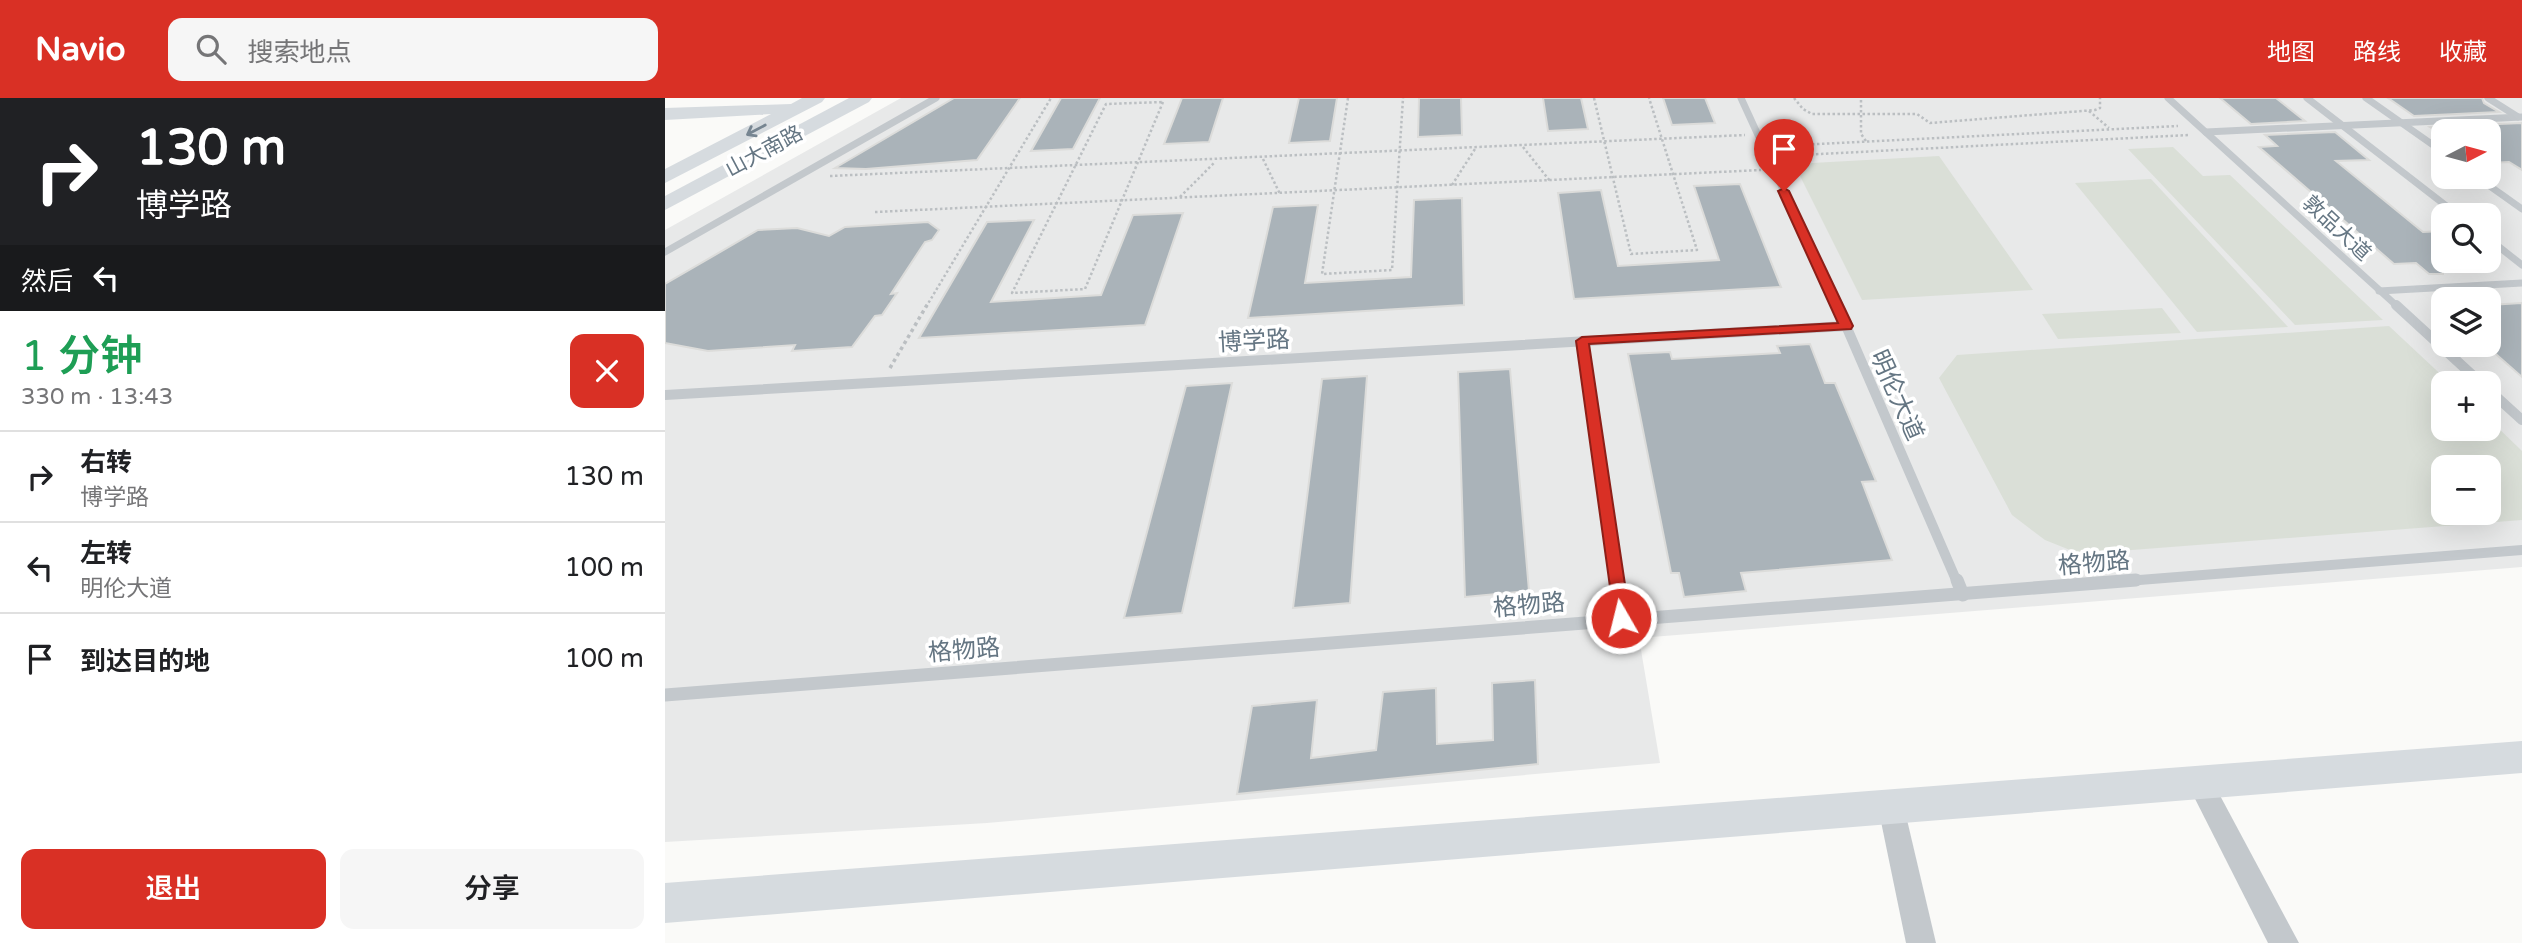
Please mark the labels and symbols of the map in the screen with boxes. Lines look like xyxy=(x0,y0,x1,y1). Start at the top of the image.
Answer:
pin xyxy=(1754,119,1814,191)
north arrow xyxy=(2431,119,2501,189)
street label: 山大南路 xyxy=(721,121,807,182)
one-way arrow xyxy=(746,123,767,137)
street label: 敦品大道 xyxy=(2297,191,2376,266)
street label: 博学路 xyxy=(1217,325,1291,358)
street label: 明伦大道 xyxy=(1864,345,1929,445)
street label: 格物路 xyxy=(2057,546,2131,581)
position arrow xyxy=(1584,581,1658,655)
street label: 格物路 xyxy=(1492,588,1566,623)
street label: 格物路 xyxy=(927,633,1001,668)

